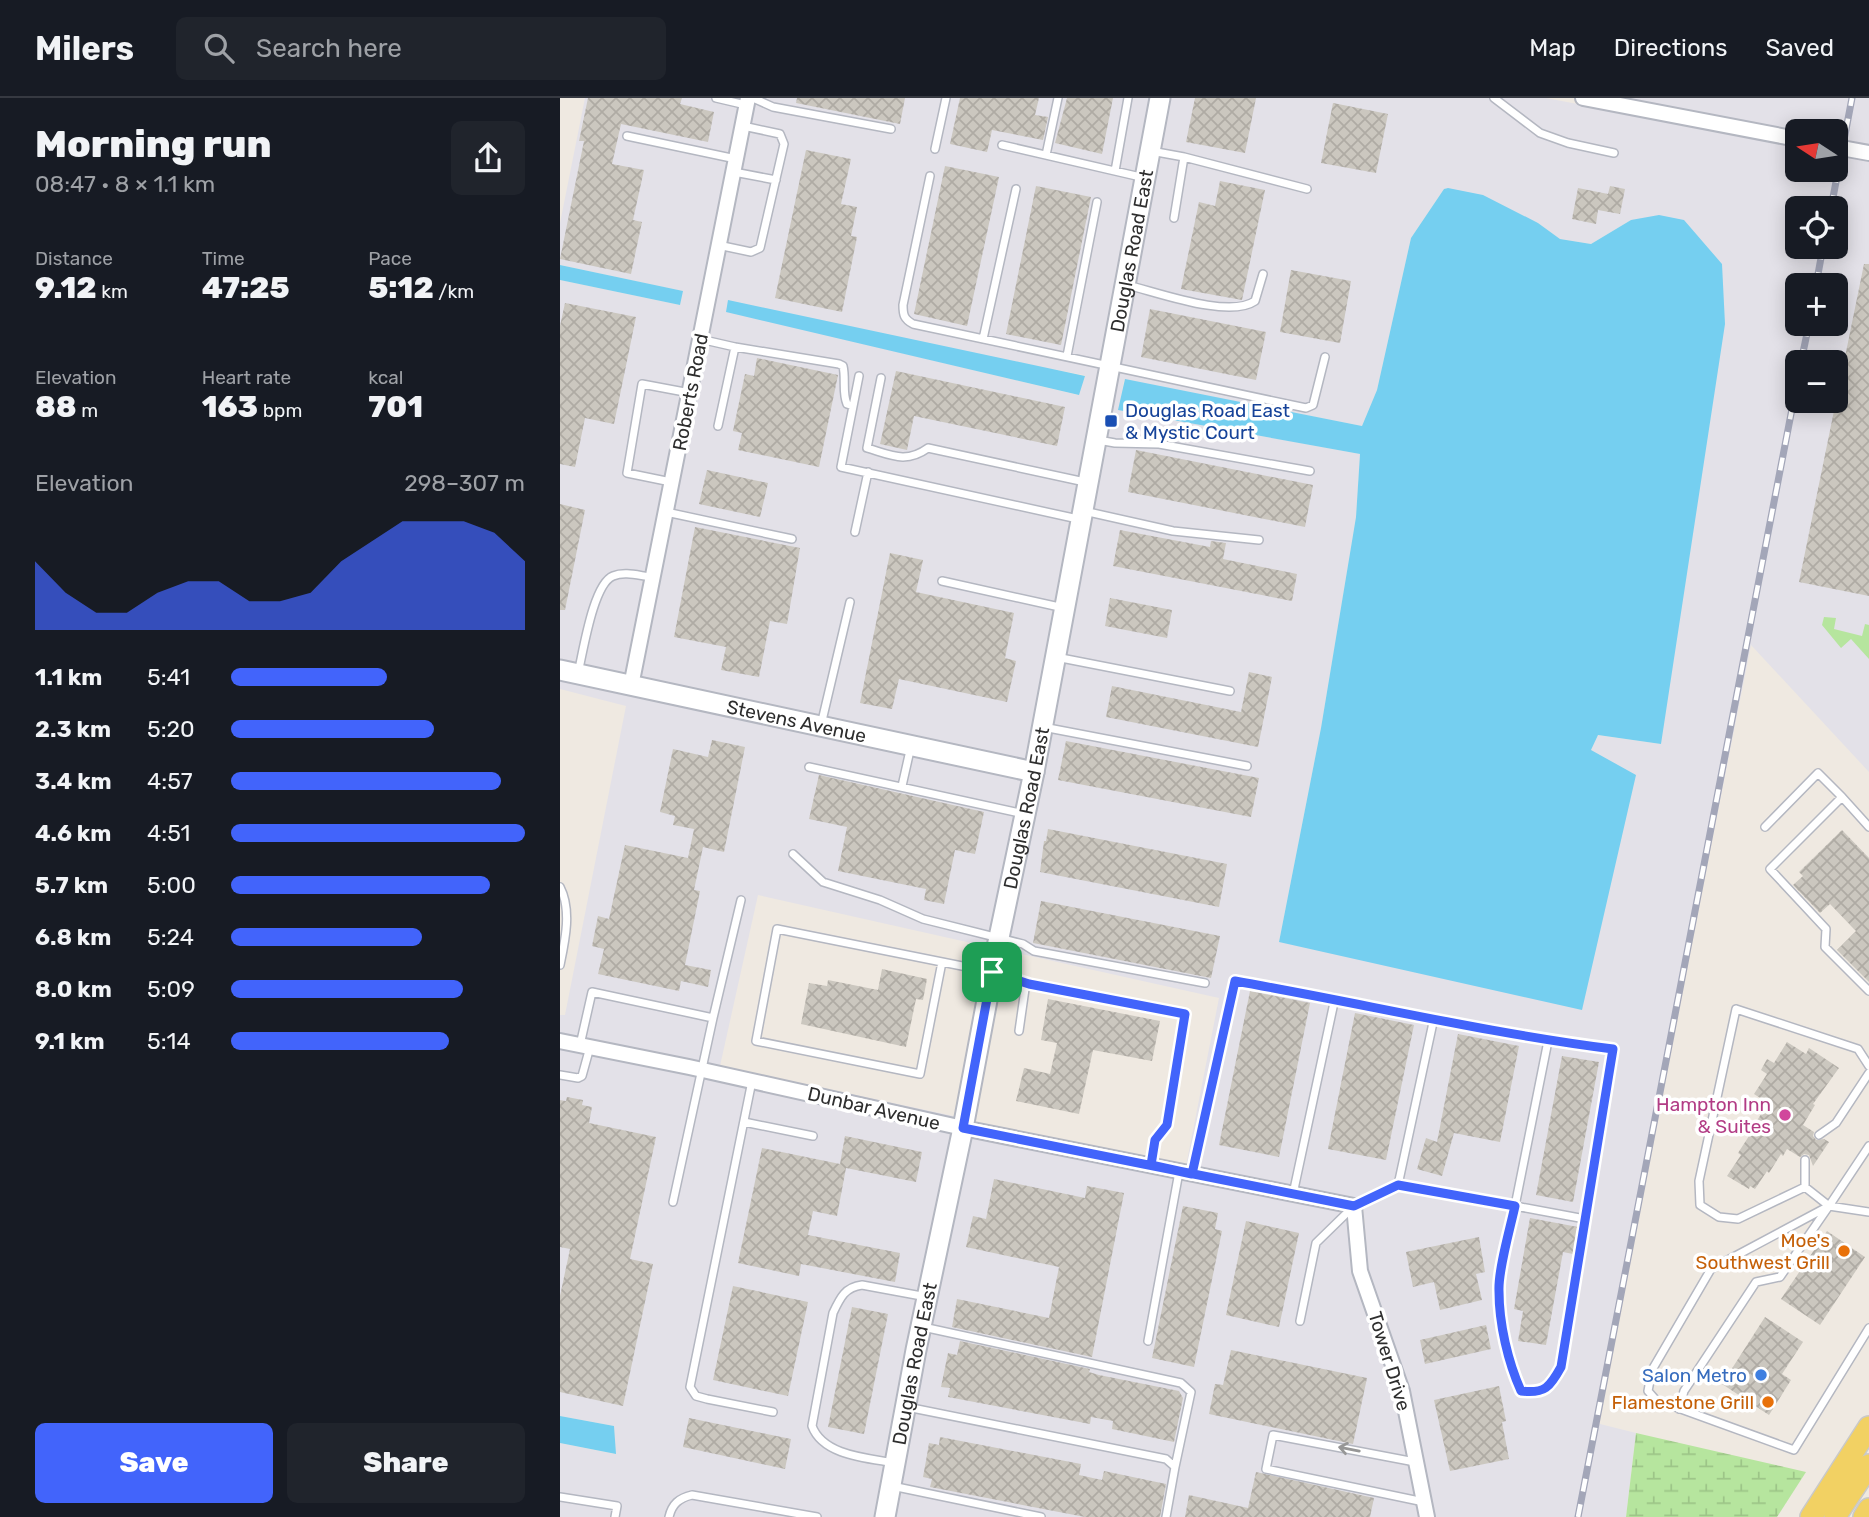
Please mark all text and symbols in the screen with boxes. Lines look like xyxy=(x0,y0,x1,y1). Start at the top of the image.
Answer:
search box xyxy=(176,17,666,80)
text: Milers xyxy=(35,29,134,68)
icon: search xyxy=(200,29,238,67)
text: Search here xyxy=(256,33,402,64)
text: Map xyxy=(1529,34,1576,62)
text: Directions xyxy=(1614,34,1727,62)
text: Saved xyxy=(1765,34,1834,62)
north arrow xyxy=(1785,119,1848,182)
map controls xyxy=(1785,119,1848,413)
text: Morning run xyxy=(35,121,272,167)
button: share xyxy=(451,121,525,195)
street label: Douglas Road East xyxy=(1105,167,1158,334)
text: 08:47 · 8 × 1.1 km xyxy=(35,170,215,198)
button: locate xyxy=(1785,196,1848,259)
text: Distance xyxy=(35,247,113,270)
text: Time xyxy=(202,247,245,270)
text: Pace xyxy=(368,247,412,270)
text: 9.12 xyxy=(35,270,97,306)
text: 47:25 xyxy=(202,270,290,306)
text: 5:12 xyxy=(368,270,434,306)
button: + xyxy=(1785,273,1848,336)
text: km xyxy=(97,280,128,303)
text: /km xyxy=(434,280,474,303)
street label: Roberts Road xyxy=(668,331,713,453)
button: − xyxy=(1785,350,1848,413)
text: Elevation xyxy=(35,366,116,389)
text: Heart rate xyxy=(202,366,291,389)
text: kcal xyxy=(368,366,403,389)
text: 88 xyxy=(35,389,77,425)
text: 163 xyxy=(202,389,258,425)
text: 701 xyxy=(368,389,423,425)
text: m xyxy=(77,399,98,422)
text: bpm xyxy=(258,399,302,422)
place label: Douglas Road East & Mystic Court xyxy=(1125,399,1291,444)
marker: Douglas Road East & Mystic Court xyxy=(1103,413,1119,429)
text: Elevation xyxy=(35,469,134,497)
text: 298–307 m xyxy=(404,469,525,497)
text: 1.1 km xyxy=(35,663,102,691)
text: 5:41 xyxy=(147,663,190,691)
street label: Stevens Avenue xyxy=(724,695,868,748)
text: 2.3 km xyxy=(35,715,111,743)
text: 5:20 xyxy=(147,715,195,743)
street label: Douglas Road East xyxy=(999,724,1054,891)
text: 3.4 km xyxy=(35,767,112,795)
text: 4:57 xyxy=(147,767,193,795)
text: 4.6 km xyxy=(35,819,111,847)
text: 4:51 xyxy=(147,819,190,847)
text: 5.7 km xyxy=(35,871,108,899)
text: 5:00 xyxy=(147,871,196,899)
text: 6.8 km xyxy=(35,923,111,951)
text: 5:24 xyxy=(147,923,194,951)
pin xyxy=(962,942,1022,1002)
icon: arrive xyxy=(973,953,1011,991)
text: 8.0 km xyxy=(35,975,112,1003)
text: 5:09 xyxy=(147,975,195,1003)
text: 9.1 km xyxy=(35,1027,104,1055)
text: 5:14 xyxy=(147,1027,191,1055)
street label: Dunbar Avenue xyxy=(805,1082,942,1135)
place label: Hampton Inn & Suites xyxy=(1656,1093,1771,1138)
marker: Hampton Inn & Suites xyxy=(1777,1107,1793,1123)
place label: Moe's Southwest Grill xyxy=(1696,1229,1830,1274)
marker: Moe's Southwest Grill xyxy=(1836,1243,1852,1259)
street label: Douglas Road East xyxy=(888,1280,942,1447)
street label: Tower Drive xyxy=(1364,1309,1416,1414)
place label: Salon Metro xyxy=(1642,1364,1747,1387)
marker: Salon Metro xyxy=(1753,1367,1769,1383)
place label: Flamestone Grill xyxy=(1611,1391,1754,1414)
marker: Flamestone Grill xyxy=(1760,1394,1776,1410)
button: Save xyxy=(35,1423,273,1503)
button: Share xyxy=(287,1423,525,1503)
one-way arrow xyxy=(1338,1442,1361,1456)

